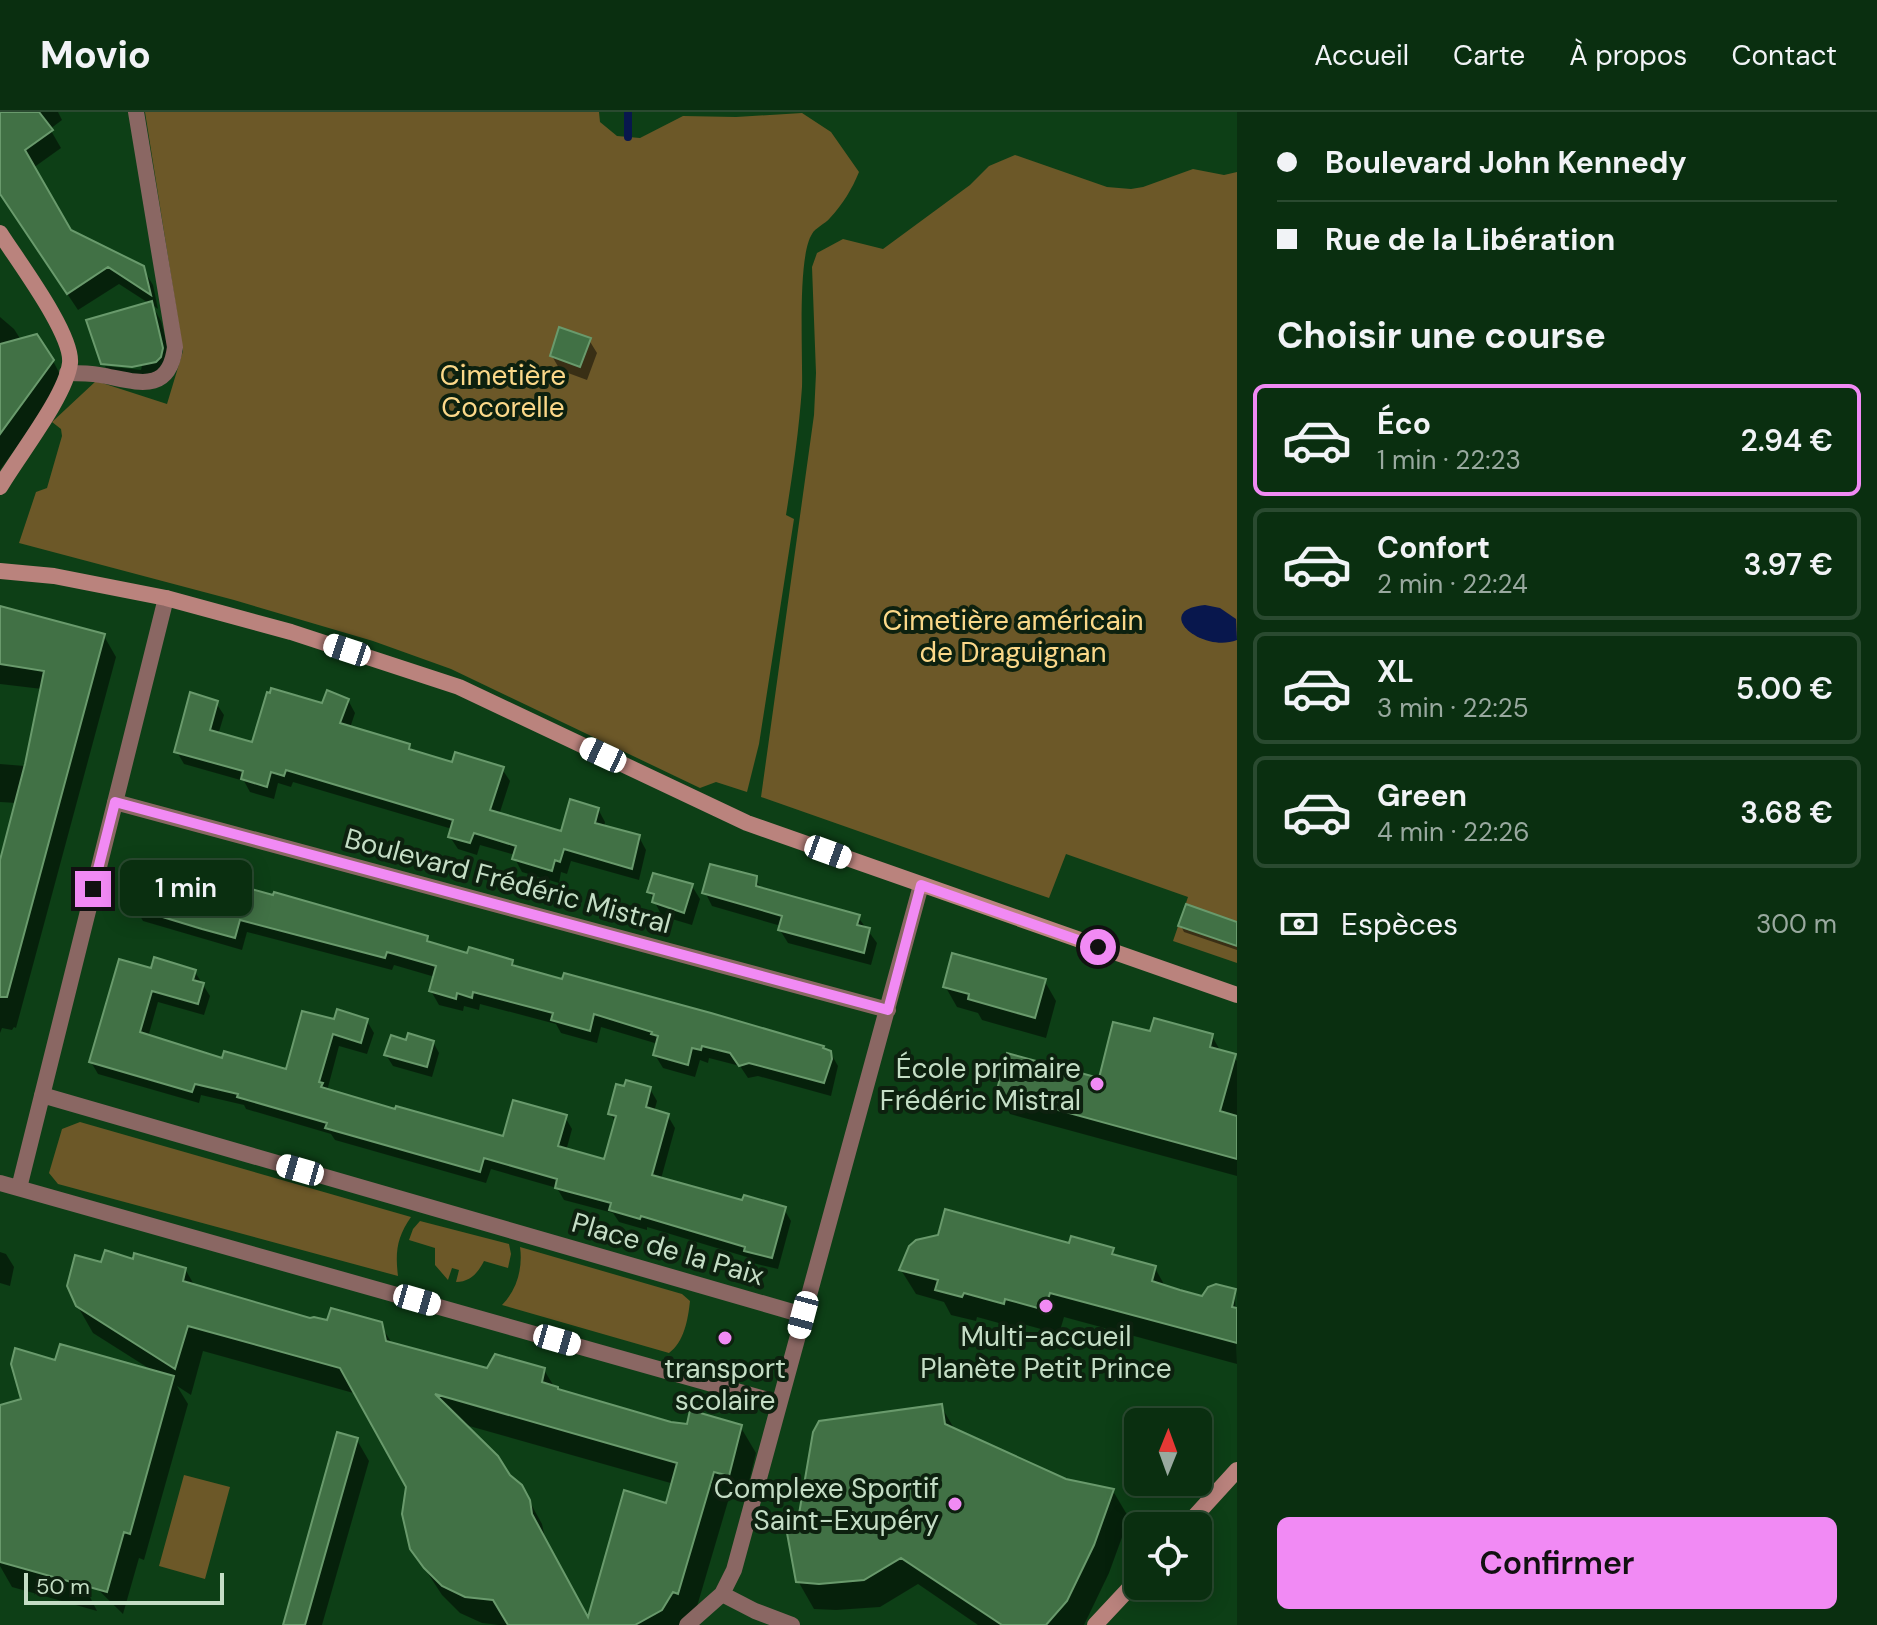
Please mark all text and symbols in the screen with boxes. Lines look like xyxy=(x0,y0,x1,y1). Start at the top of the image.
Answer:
text: Movio xyxy=(40,30,151,80)
text: Accueil xyxy=(1314,37,1409,74)
text: Carte xyxy=(1453,37,1525,74)
text: À propos xyxy=(1569,37,1687,74)
text: Contact xyxy=(1731,37,1837,74)
text: Boulevard John Kennedy xyxy=(1325,143,1687,182)
text: Rue de la Libération xyxy=(1325,220,1615,259)
text: Choisir une course xyxy=(1277,312,1606,359)
park label: Cimetière Cocorelle xyxy=(440,357,566,426)
icon: car xyxy=(1281,404,1353,476)
text: Éco xyxy=(1377,404,1431,443)
text: 2.94 € xyxy=(1741,421,1833,460)
text: 1 min · 22:23 xyxy=(1377,443,1521,477)
icon: car xyxy=(1281,528,1353,600)
text: Confort xyxy=(1377,528,1490,567)
text: 3.97 € xyxy=(1743,545,1833,584)
text: 2 min · 22:24 xyxy=(1377,567,1528,601)
park label: Cimetière américain de Draguignan xyxy=(882,602,1144,671)
car xyxy=(320,631,374,669)
icon: car xyxy=(1281,652,1353,724)
text: XL xyxy=(1377,652,1414,691)
text: 5.00 € xyxy=(1736,669,1833,708)
text: 3 min · 22:25 xyxy=(1377,691,1529,725)
car xyxy=(576,734,630,776)
icon: car xyxy=(1281,776,1353,848)
text: Green xyxy=(1377,776,1467,815)
text: 3.68 € xyxy=(1740,793,1833,832)
text: 4 min · 22:26 xyxy=(1377,815,1530,849)
street label: Boulevard Frédéric Mistral xyxy=(341,820,675,942)
car xyxy=(801,833,855,871)
callout: 1 min xyxy=(121,861,253,917)
route end xyxy=(75,871,111,907)
text: 1 min xyxy=(155,871,217,905)
icon: cash xyxy=(1277,902,1321,946)
text: Espèces xyxy=(1341,905,1458,944)
text: 300 m xyxy=(1756,907,1837,941)
route start xyxy=(1080,929,1116,965)
place label: École primaire Frédéric Mistral xyxy=(880,1050,1081,1119)
marker: École primaire Frédéric Mistral xyxy=(1088,1075,1106,1093)
car xyxy=(274,1152,326,1188)
street label: Place de la Paix xyxy=(568,1204,769,1294)
car xyxy=(391,1282,443,1318)
car xyxy=(785,1289,821,1341)
marker: Multi-accueil Planète Petit Prince xyxy=(1037,1297,1055,1315)
place label: Multi-accueil Planète Petit Prince xyxy=(920,1318,1172,1387)
car xyxy=(531,1322,583,1358)
marker: transport scolaire xyxy=(716,1329,734,1347)
place label: transport scolaire xyxy=(664,1350,786,1419)
north arrow xyxy=(1124,1408,1212,1496)
map controls xyxy=(1124,1408,1212,1600)
place label: Complexe Sportif Saint-Exupéry xyxy=(714,1470,939,1539)
marker: Complexe Sportif Saint-Exupéry xyxy=(946,1495,964,1513)
button: locate xyxy=(1124,1512,1212,1600)
button: Confirmer xyxy=(1277,1517,1837,1609)
scale bar xyxy=(24,1569,224,1605)
text: 50 m xyxy=(36,1572,90,1601)

